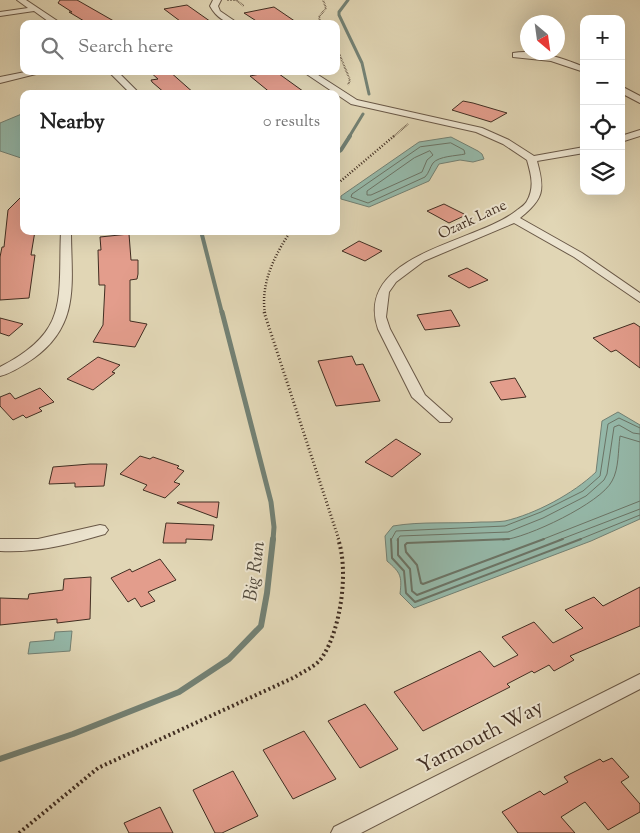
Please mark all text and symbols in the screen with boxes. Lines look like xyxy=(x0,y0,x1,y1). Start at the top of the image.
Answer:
north arrow xyxy=(520,15,565,60)
map controls xyxy=(580,15,625,195)
button: + xyxy=(580,15,625,60)
search box xyxy=(20,20,340,75)
icon: search xyxy=(38,34,66,62)
text: Search here xyxy=(78,34,173,61)
button: − xyxy=(580,60,625,105)
button: locate xyxy=(580,105,625,150)
text: Nearby xyxy=(40,108,105,138)
text: 0 results xyxy=(263,111,320,134)
button: layers xyxy=(580,150,625,195)
street label: Ozark Lane xyxy=(435,195,510,245)
water label: Big Run xyxy=(238,540,273,603)
street label: Yarmouth Way xyxy=(413,693,549,782)

